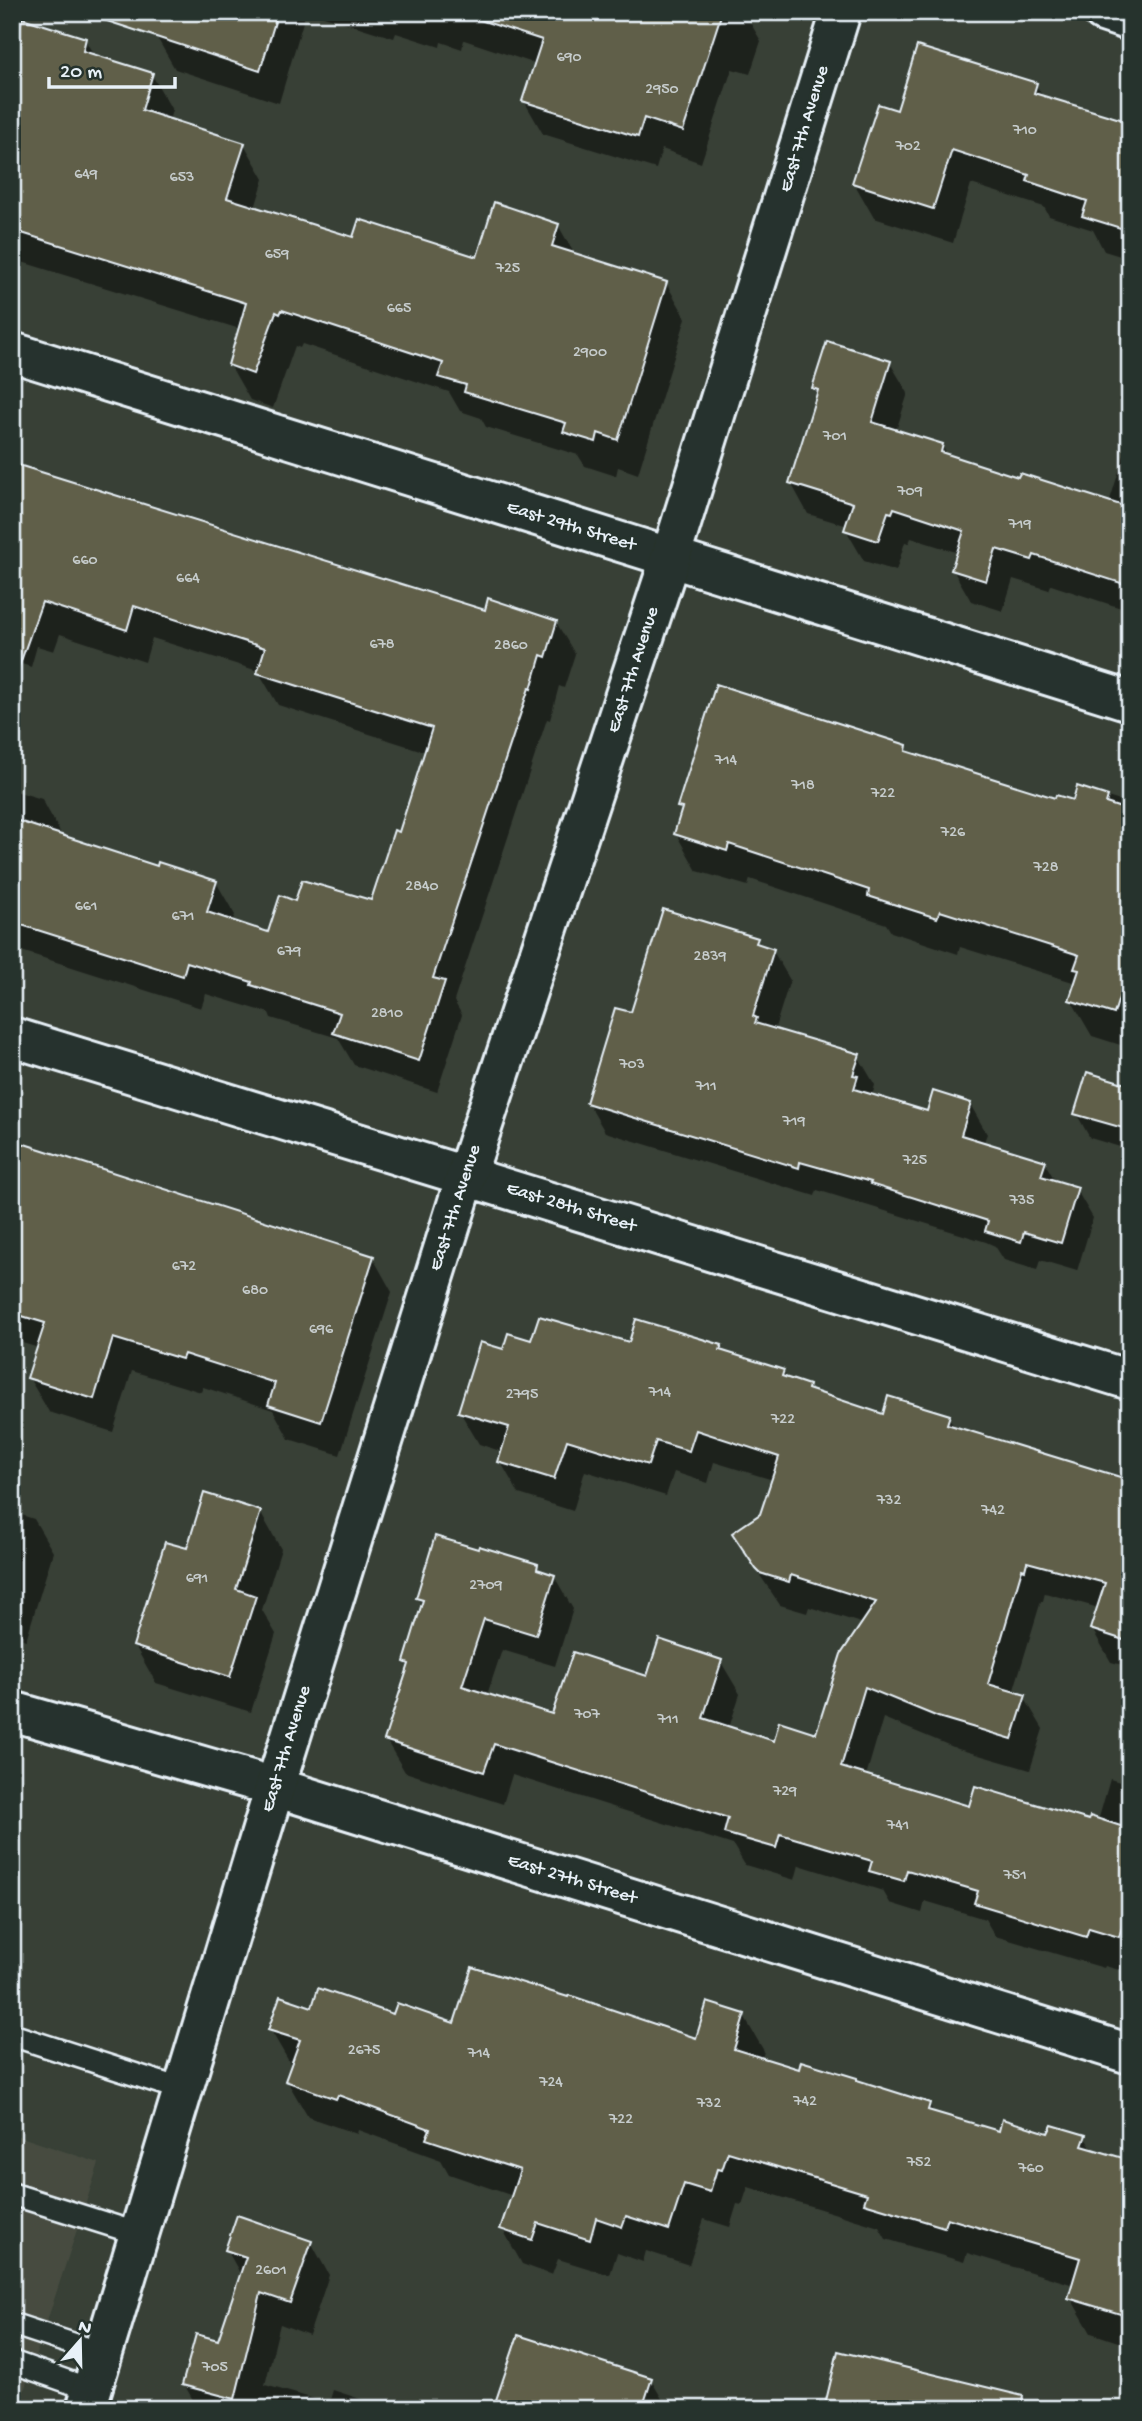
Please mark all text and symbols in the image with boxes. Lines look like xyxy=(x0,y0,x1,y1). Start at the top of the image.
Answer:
scale bar xyxy=(49,46,175,90)
house number: 690 xyxy=(556,49,582,68)
text: 20 m xyxy=(60,61,102,86)
street label: East 7th Avenue xyxy=(775,63,835,195)
house number: 2950 xyxy=(645,81,679,100)
house number: 710 xyxy=(1012,122,1037,141)
house number: 702 xyxy=(894,138,921,157)
house number: 649 xyxy=(74,166,98,185)
house number: 653 xyxy=(170,169,194,188)
house number: 659 xyxy=(265,246,289,265)
house number: 725 xyxy=(495,260,520,279)
house number: 665 xyxy=(387,300,411,319)
house number: 2900 xyxy=(573,344,607,363)
house number: 701 xyxy=(822,428,847,447)
house number: 709 xyxy=(896,483,923,502)
street label: East 29th Street xyxy=(504,496,640,558)
house number: 719 xyxy=(1008,516,1031,535)
house number: 660 xyxy=(72,552,98,571)
house number: 664 xyxy=(176,570,200,589)
street label: East 7th Avenue xyxy=(603,604,665,736)
house number: 678 xyxy=(369,636,395,655)
house number: 2860 xyxy=(494,637,528,656)
house number: 714 xyxy=(714,752,738,771)
house number: 718 xyxy=(790,777,815,796)
house number: 722 xyxy=(870,785,895,804)
house number: 726 xyxy=(940,824,966,843)
house number: 728 xyxy=(1033,859,1059,878)
house number: 2840 xyxy=(405,878,439,897)
house number: 661 xyxy=(75,898,97,917)
house number: 671 xyxy=(172,908,194,927)
house number: 679 xyxy=(277,943,301,962)
house number: 2839 xyxy=(694,948,726,967)
house number: 2810 xyxy=(371,1005,403,1024)
house number: 703 xyxy=(618,1056,645,1075)
house number: 711 xyxy=(694,1078,717,1097)
house number: 719 xyxy=(782,1113,805,1132)
street label: East 7th Avenue xyxy=(425,1142,487,1274)
house number: 725 xyxy=(902,1152,927,1171)
street label: East 28th Street xyxy=(503,1177,641,1239)
house number: 735 xyxy=(1008,1192,1035,1211)
house number: 672 xyxy=(172,1258,196,1277)
house number: 680 xyxy=(242,1282,268,1301)
house number: 696 xyxy=(309,1321,334,1340)
house number: 714 xyxy=(648,1384,672,1403)
house number: 2795 xyxy=(506,1386,538,1405)
house number: 722 xyxy=(770,1411,795,1430)
house number: 732 xyxy=(876,1492,901,1511)
house number: 742 xyxy=(980,1502,1005,1521)
house number: 691 xyxy=(186,1570,208,1589)
house number: 2709 xyxy=(469,1577,503,1596)
street label: East 7th Avenue xyxy=(257,1683,317,1815)
house number: 707 xyxy=(573,1706,601,1725)
house number: 711 xyxy=(656,1711,679,1730)
house number: 729 xyxy=(772,1783,797,1802)
house number: 741 xyxy=(886,1817,909,1836)
street label: East 27th Street xyxy=(505,1849,642,1911)
house number: 751 xyxy=(1002,1867,1027,1886)
house number: 2675 xyxy=(348,2042,380,2061)
house number: 714 xyxy=(467,2045,491,2064)
house number: 724 xyxy=(538,2074,563,2093)
house number: 742 xyxy=(792,2093,817,2112)
house number: 732 xyxy=(696,2095,721,2114)
house number: 722 xyxy=(608,2111,633,2130)
house number: 752 xyxy=(906,2154,931,2173)
house number: 760 xyxy=(1017,2160,1044,2179)
house number: 2601 xyxy=(255,2262,287,2281)
north arrow xyxy=(46,2306,116,2376)
text: N xyxy=(75,2315,94,2341)
house number: 705 xyxy=(201,2359,228,2378)

